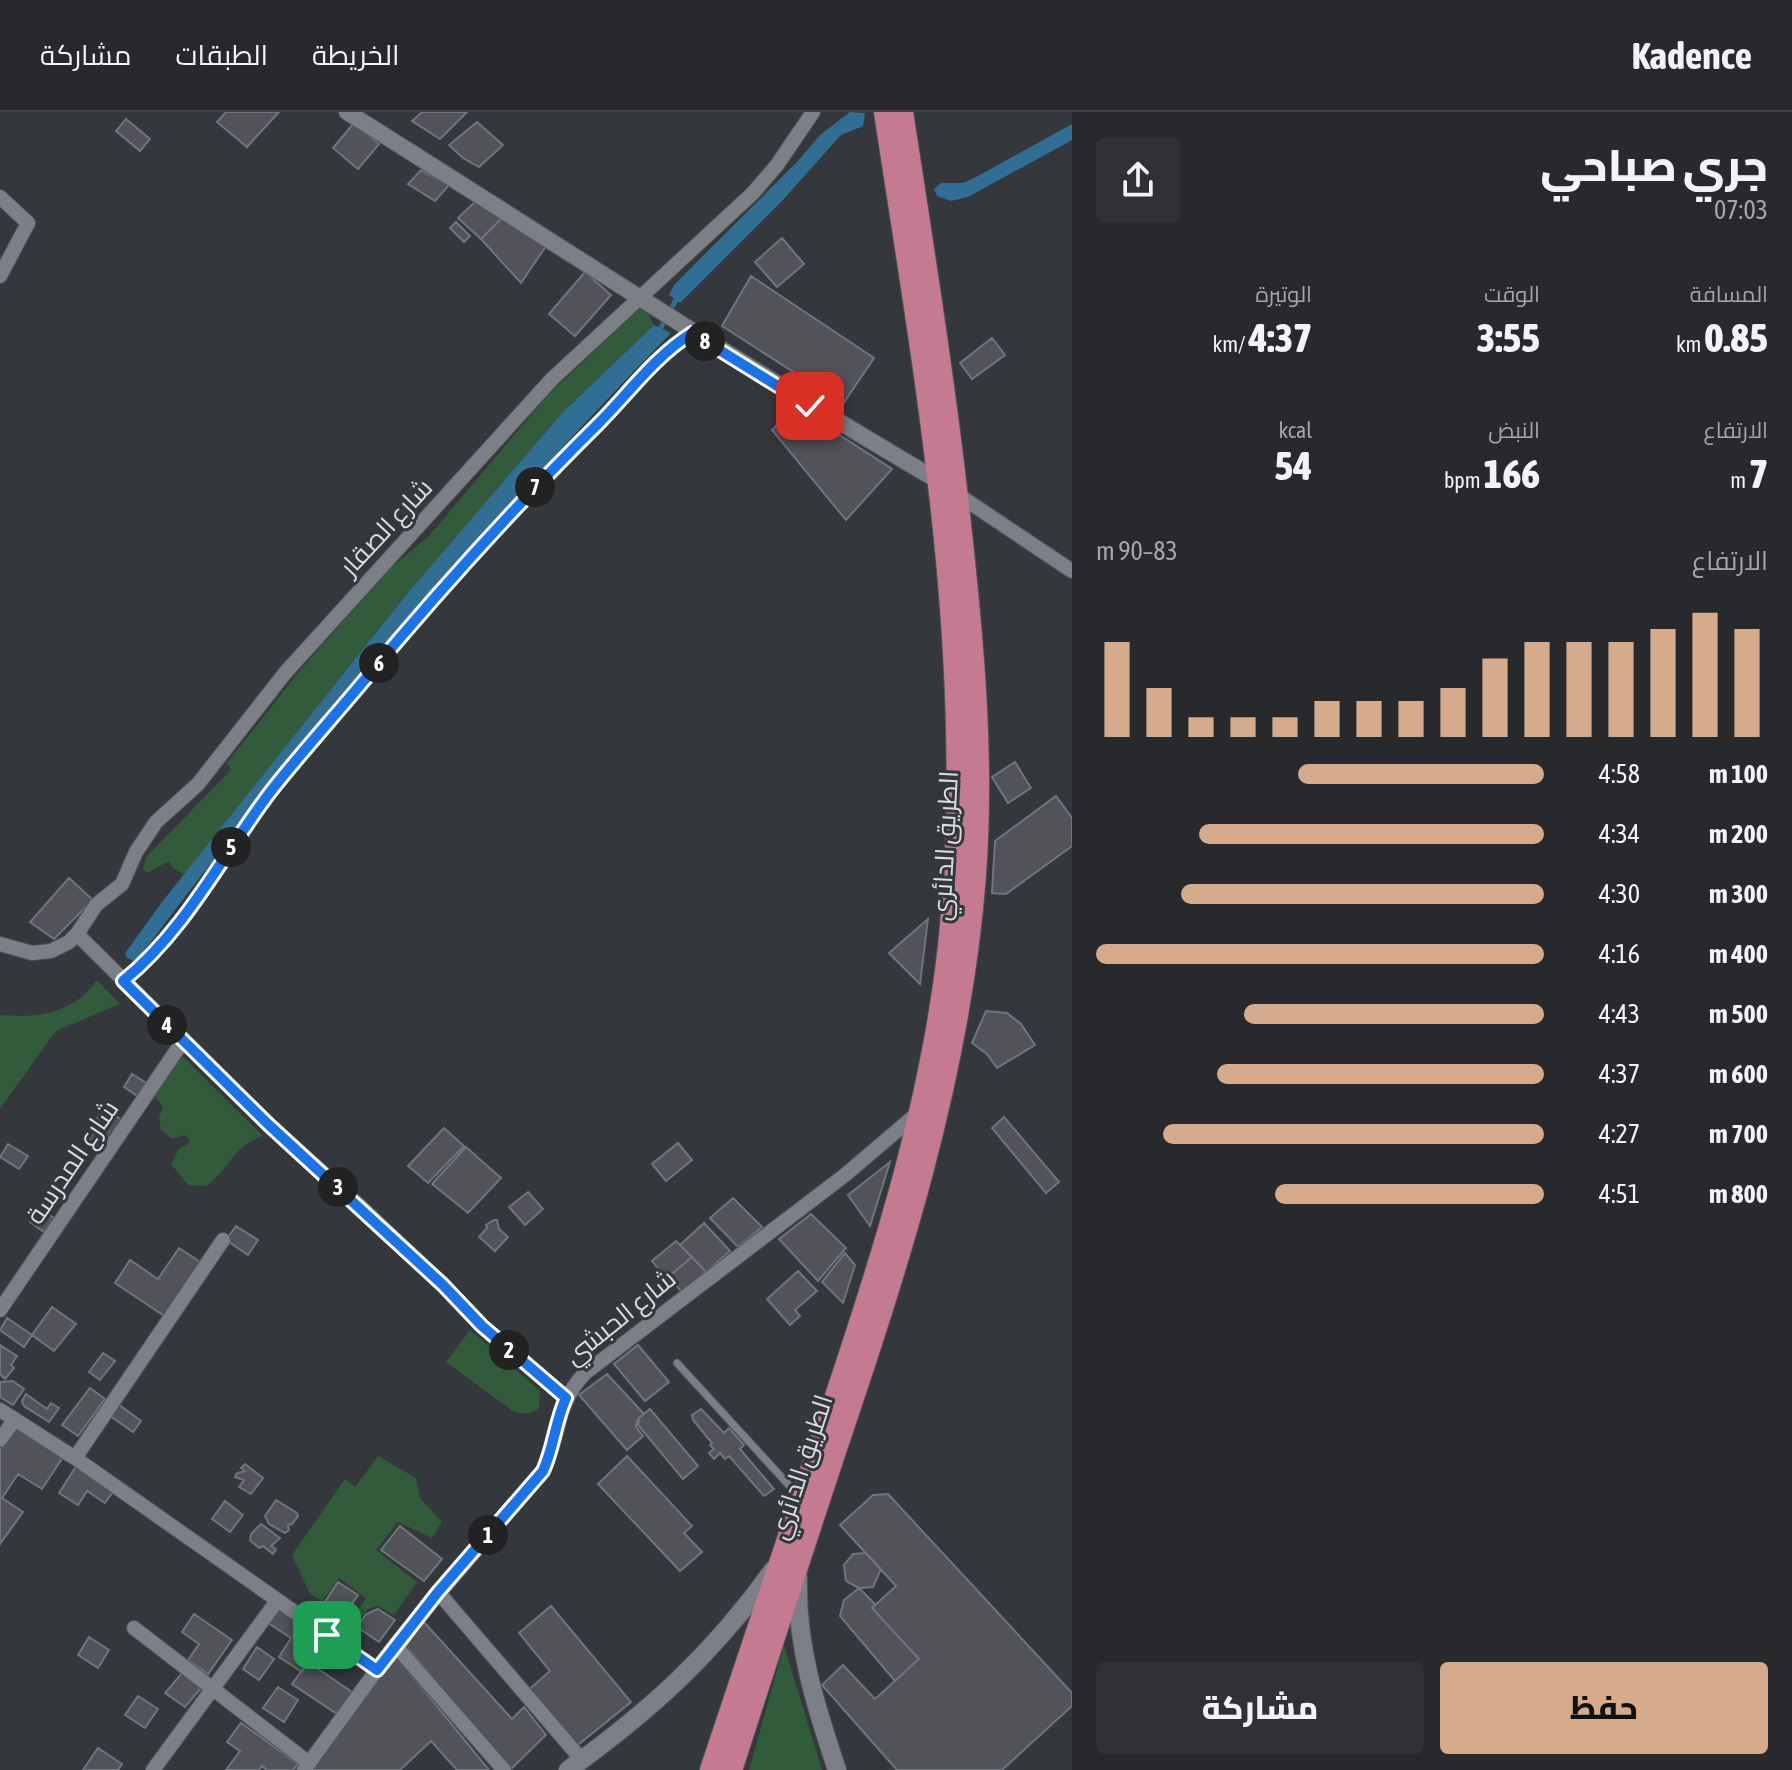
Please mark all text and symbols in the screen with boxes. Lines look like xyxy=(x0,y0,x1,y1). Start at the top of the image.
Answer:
text: Kadence xyxy=(1631,34,1752,77)
text: مشاركة xyxy=(40,39,131,71)
text: الطبقات xyxy=(175,39,268,71)
text: الخريطة xyxy=(312,39,399,71)
button: share xyxy=(1096,138,1180,222)
text: جري صباحي xyxy=(1540,140,1768,190)
text: 07:03 xyxy=(1714,195,1768,225)
text: الوتيرة xyxy=(1256,281,1312,307)
text: الوقت xyxy=(1484,281,1540,307)
text: المسافة xyxy=(1690,281,1768,307)
text: 4:37 xyxy=(1248,315,1312,360)
text: 3:55 xyxy=(1476,315,1540,360)
text: 0.85 xyxy=(1704,315,1768,360)
pin: 8 xyxy=(685,321,725,361)
text: 8 xyxy=(700,328,710,354)
text: /km xyxy=(1212,331,1248,357)
text: km xyxy=(1676,331,1704,357)
pin xyxy=(776,372,844,440)
icon: check xyxy=(788,384,832,428)
text: kcal xyxy=(1279,417,1312,443)
text: النبض xyxy=(1488,417,1540,443)
text: الارتفاع xyxy=(1704,417,1768,443)
text: 54 xyxy=(1274,443,1312,488)
text: 166 xyxy=(1484,451,1540,496)
text: 7 xyxy=(1749,451,1768,496)
pin: 7 xyxy=(515,467,555,507)
text: bpm xyxy=(1444,467,1484,493)
text: m xyxy=(1730,467,1749,493)
street label: شارع الصقار xyxy=(332,472,440,584)
text: 7 xyxy=(530,474,540,500)
text: 83–90 m xyxy=(1096,536,1178,566)
text: الارتفاع xyxy=(1692,546,1768,576)
pin: 6 xyxy=(359,643,399,683)
text: 6 xyxy=(374,650,384,676)
text: 4:58 xyxy=(1599,759,1640,789)
text: 100 m xyxy=(1709,759,1768,789)
street label: الطريق الدائري xyxy=(926,770,969,922)
text: 4:34 xyxy=(1599,819,1640,849)
text: 200 m xyxy=(1709,819,1768,849)
pin: 5 xyxy=(211,827,251,867)
text: 5 xyxy=(226,834,236,860)
text: 4:30 xyxy=(1599,879,1640,909)
text: 300 m xyxy=(1709,879,1768,909)
text: 4:16 xyxy=(1599,939,1640,969)
text: 400 m xyxy=(1709,939,1768,969)
text: 4:43 xyxy=(1599,999,1640,1029)
text: 500 m xyxy=(1709,999,1768,1029)
pin: 4 xyxy=(147,1005,187,1045)
text: 4 xyxy=(162,1012,172,1038)
text: 4:37 xyxy=(1599,1059,1640,1089)
text: 600 m xyxy=(1709,1059,1768,1089)
street label: شارع المدرسة xyxy=(20,1094,126,1231)
text: 4:27 xyxy=(1599,1119,1640,1149)
text: 700 m xyxy=(1709,1119,1768,1149)
pin: 3 xyxy=(318,1167,358,1207)
text: 3 xyxy=(333,1174,343,1200)
text: 4:51 xyxy=(1599,1179,1640,1209)
text: 800 m xyxy=(1709,1179,1768,1209)
street label: شارع الحبشي xyxy=(558,1263,684,1374)
pin: 2 xyxy=(489,1330,529,1370)
text: 2 xyxy=(504,1337,514,1363)
street label: الطريق الدائري xyxy=(764,1391,843,1545)
pin: 1 xyxy=(468,1515,508,1555)
text: 1 xyxy=(483,1522,493,1548)
pin xyxy=(293,1601,361,1669)
icon: arrive xyxy=(305,1613,349,1657)
button: مشاركة xyxy=(1096,1662,1424,1754)
button: حفظ xyxy=(1440,1662,1768,1754)

